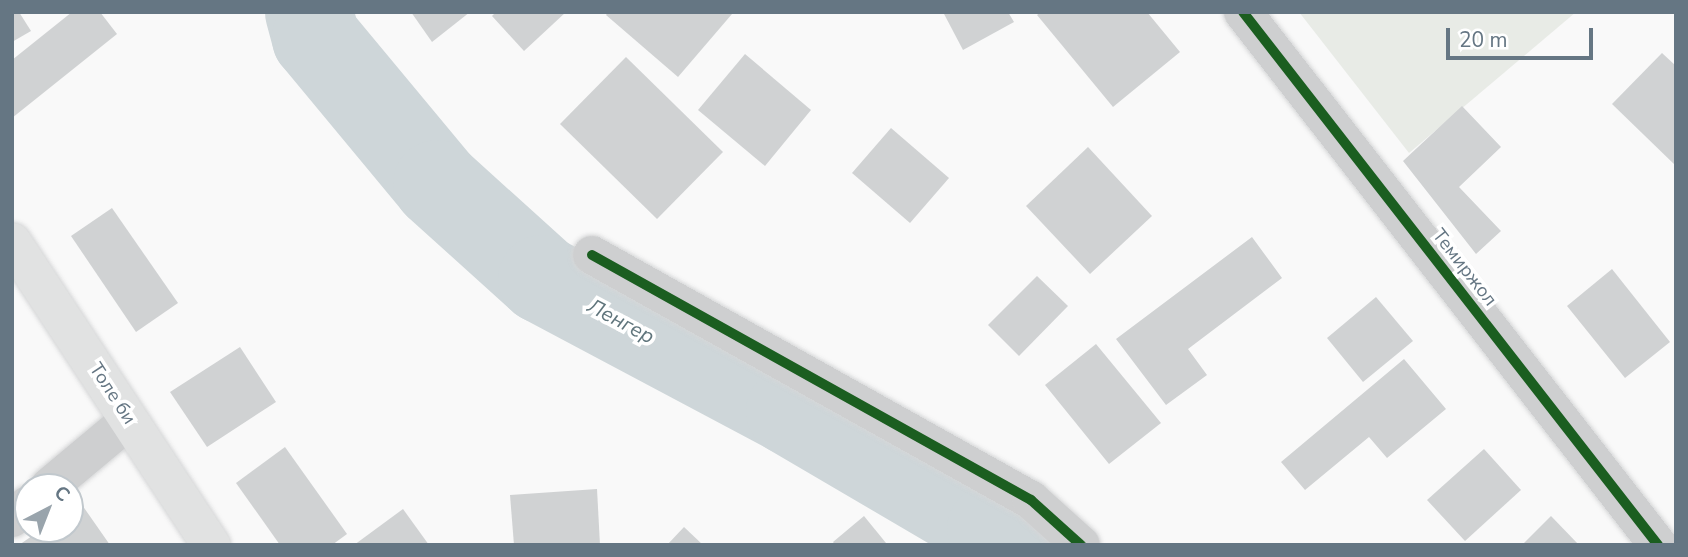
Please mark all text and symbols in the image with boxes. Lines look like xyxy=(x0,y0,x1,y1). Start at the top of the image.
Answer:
scale bar xyxy=(1450,14,1597,58)
text: 20 m xyxy=(1459,26,1508,54)
street label: Темиржол xyxy=(1427,225,1501,311)
water label: Ленгер xyxy=(583,293,659,349)
street label: Толе би xyxy=(84,359,140,429)
north arrow xyxy=(14,473,84,543)
text: С xyxy=(48,480,75,508)

